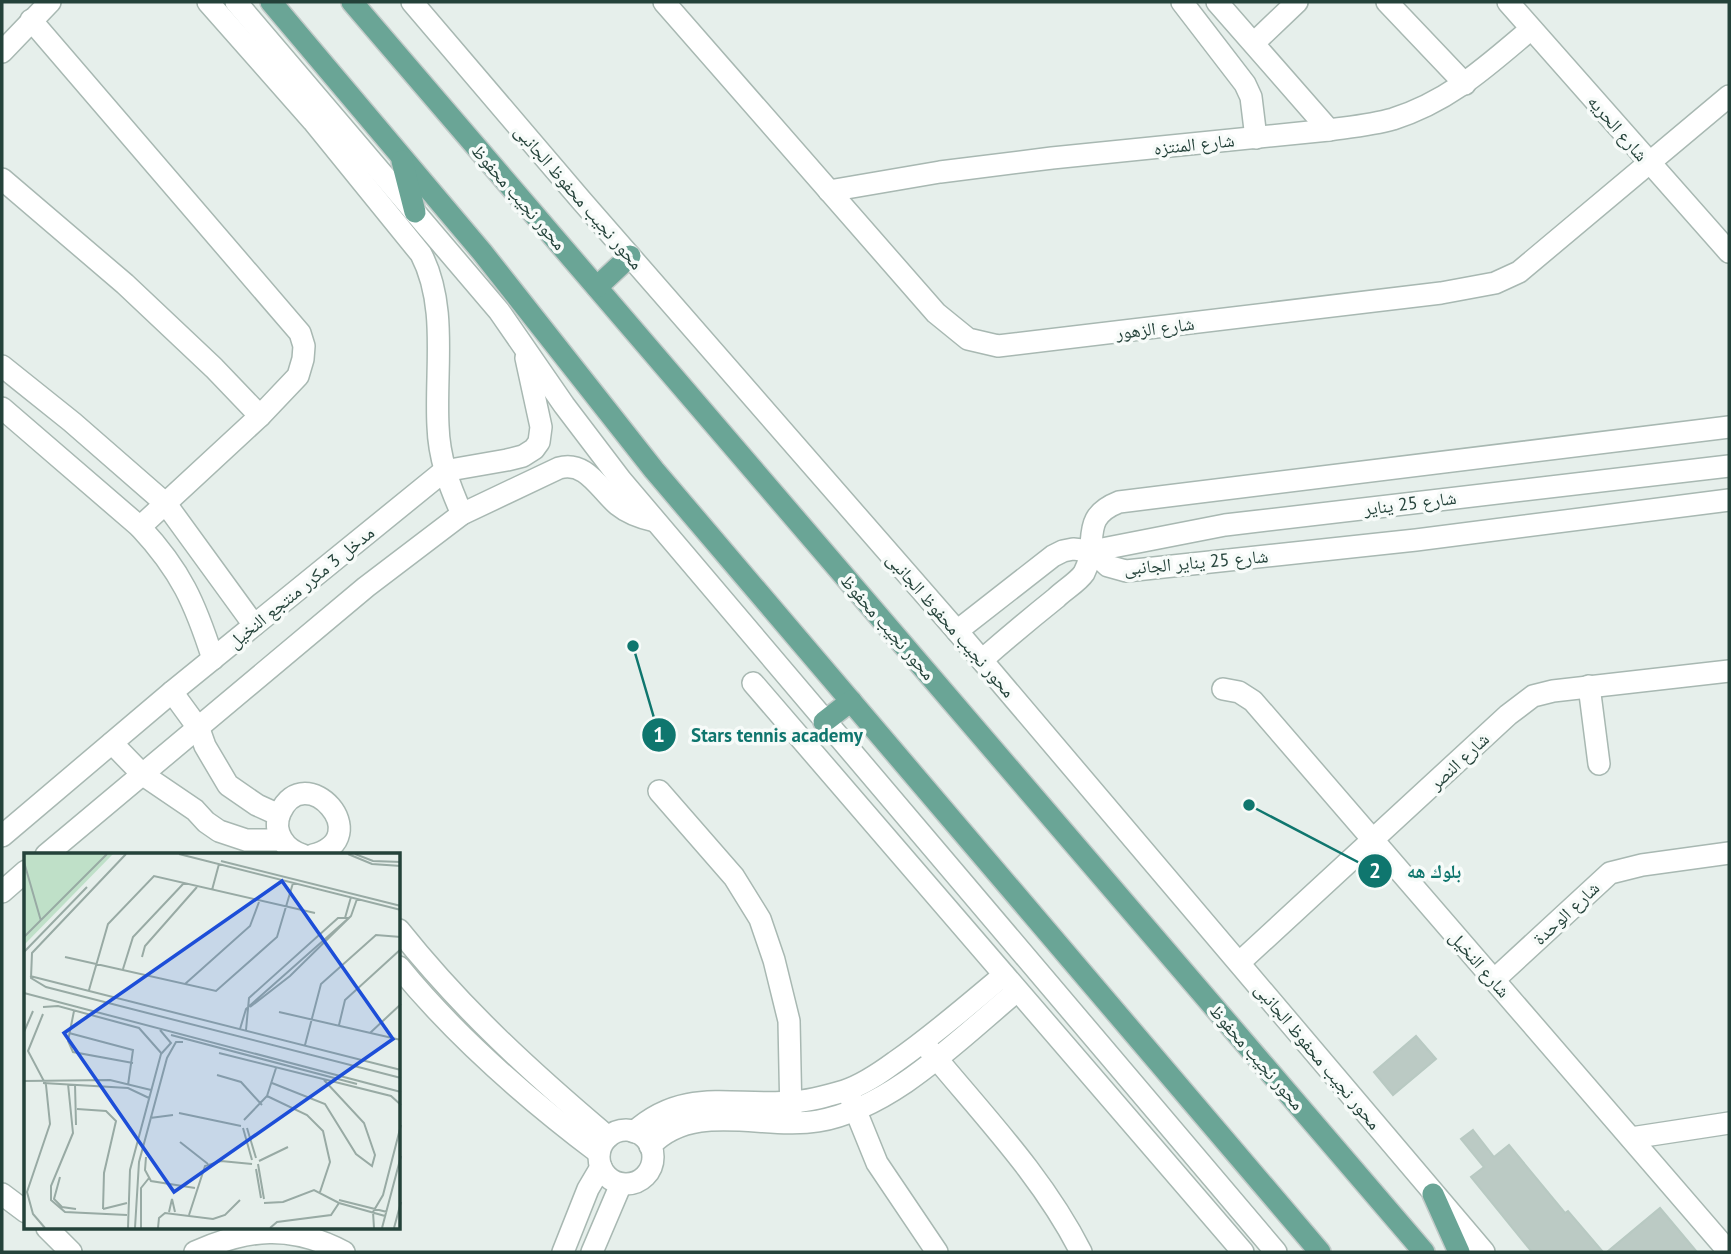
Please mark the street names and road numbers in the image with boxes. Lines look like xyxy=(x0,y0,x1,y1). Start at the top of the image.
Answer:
street label: شارع الحريه xyxy=(1583,90,1653,166)
street label: محور نجيب محفوظ الجانبى xyxy=(510,120,648,274)
street label: شارع المنتزه xyxy=(1153,128,1235,160)
street label: محور نجيب محفوظ xyxy=(467,139,571,255)
street label: شارع الزهور xyxy=(1113,312,1196,344)
street label: شارع 25 يناير xyxy=(1361,486,1458,520)
street label: مدخل 3 مكرر منتجع النخيل xyxy=(223,521,379,654)
street label: شارع 25 يناير الجانبى xyxy=(1123,544,1269,580)
street label: محور نجيب محفوظ الجانبى xyxy=(882,548,1020,702)
street label: محور نجيب محفوظ xyxy=(836,570,940,684)
street label: شارع النصر xyxy=(1423,727,1494,795)
street label: شارع الوحدة xyxy=(1528,876,1604,950)
street label: شارع النخيل xyxy=(1445,926,1515,1002)
street label: محور نجيب محفوظ الجانبى xyxy=(1250,978,1386,1134)
street label: محور نجيب محفوظ xyxy=(1205,1000,1309,1114)

